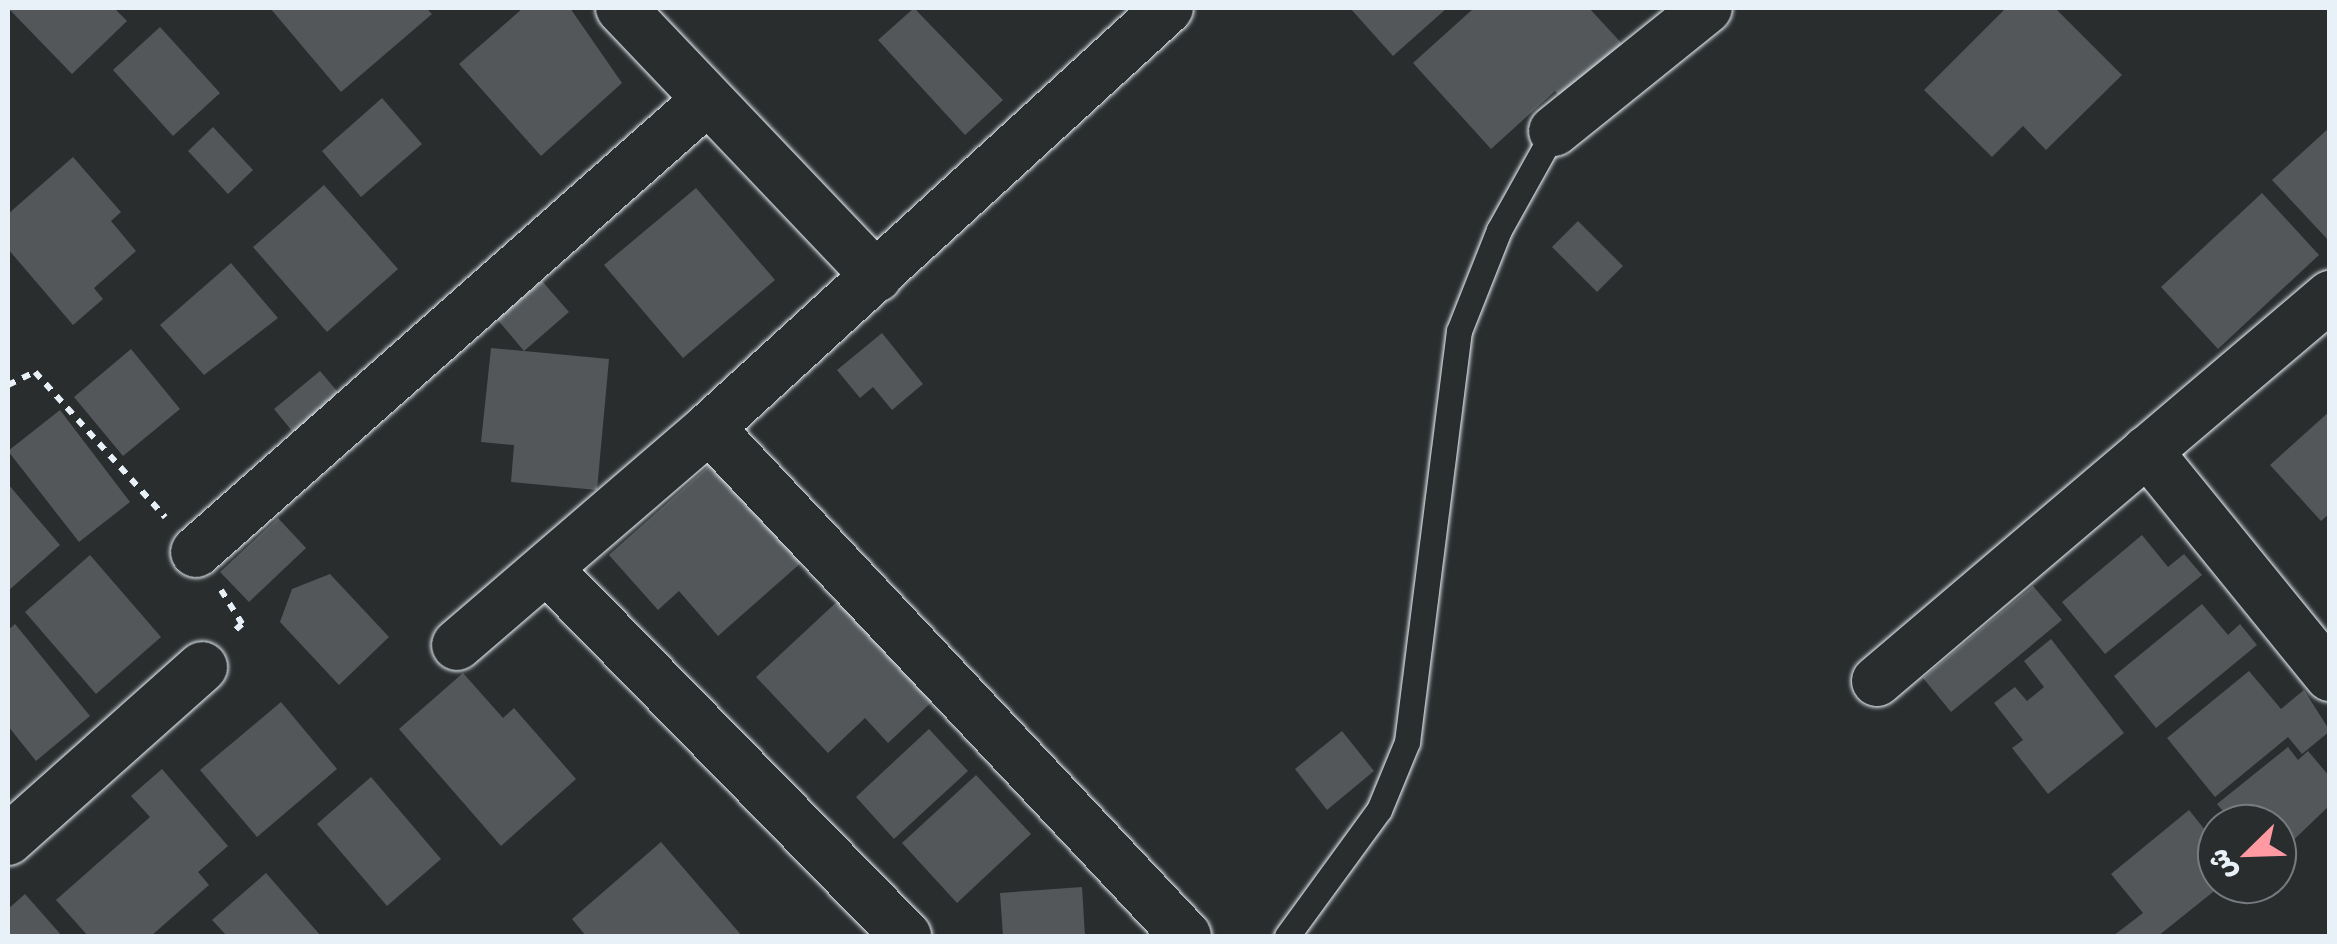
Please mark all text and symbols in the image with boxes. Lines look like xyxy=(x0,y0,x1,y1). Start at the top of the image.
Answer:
north arrow xyxy=(2197,804,2297,904)
text: ش xyxy=(2199,844,2244,886)

